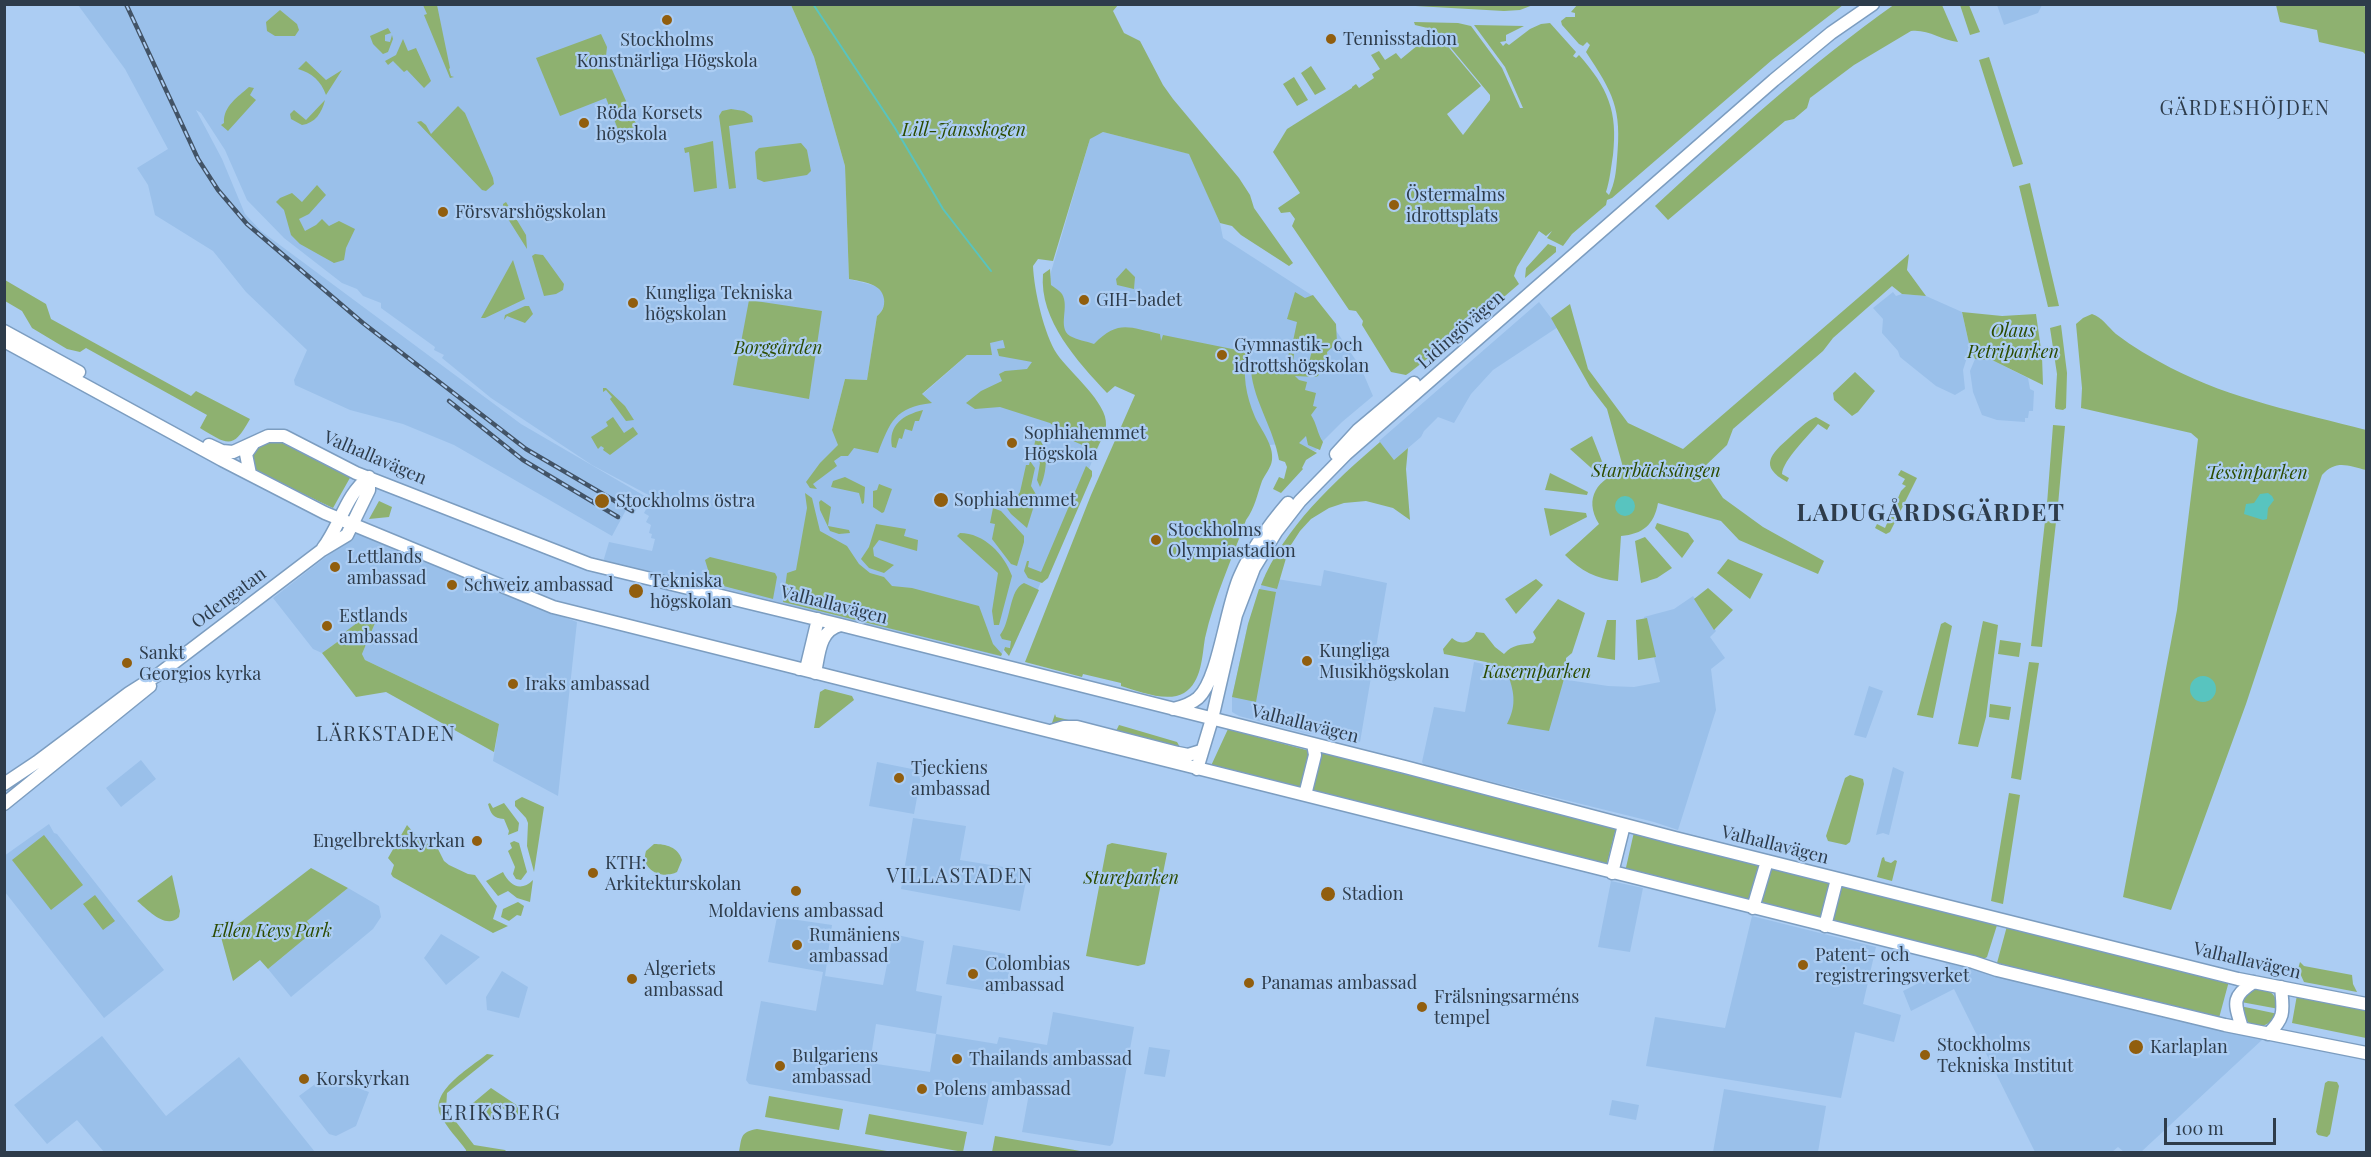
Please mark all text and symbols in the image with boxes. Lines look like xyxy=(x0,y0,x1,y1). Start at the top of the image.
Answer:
marker: Stockholms Konstnärliga Högskola xyxy=(660,13,674,27)
place label: Tennisstadion xyxy=(1343,28,1457,50)
place label: Stockholms Konstnärliga Högskola xyxy=(576,29,758,72)
marker: Tennisstadion xyxy=(1324,32,1338,46)
district label: GÄRDESHÖJDEN xyxy=(2159,97,2331,121)
place label: Röda Korsets högskola xyxy=(596,102,703,144)
marker: Röda Korsets högskola xyxy=(577,116,591,130)
park label: Lill-Jansskogen xyxy=(902,119,1026,141)
place label: Östermalms idrottsplats xyxy=(1406,184,1505,226)
marker: Östermalms idrottsplats xyxy=(1387,198,1401,212)
place label: Försvarshögskolan xyxy=(455,201,606,223)
marker: Försvarshögskolan xyxy=(436,205,450,219)
place label: Kungliga Tekniska högskolan xyxy=(645,282,793,324)
street label: Lidingövägen xyxy=(1413,286,1509,374)
place label: GIH-badet xyxy=(1096,289,1182,311)
marker: GIH-badet xyxy=(1077,293,1091,307)
marker: Kungliga Tekniska högskolan xyxy=(626,296,640,310)
park label: Olaus Petriparken xyxy=(1967,320,2059,362)
place label: Gymnastik- och idrottshögskolan xyxy=(1234,334,1369,376)
park label: Borggården xyxy=(734,337,822,359)
marker: Gymnastik- och idrottshögskolan xyxy=(1215,348,1229,362)
place label: Sophiahemmet Högskola xyxy=(1024,422,1146,464)
street label: Valhallavägen xyxy=(320,427,430,489)
marker: Sophiahemmet Högskola xyxy=(1005,436,1019,450)
park label: Starrbäcksängen xyxy=(1591,460,1721,482)
park label: Tessinparken xyxy=(2206,462,2308,484)
place label: Sophiahemmet xyxy=(954,489,1076,511)
place label: Stockholms östra xyxy=(616,490,755,512)
marker: Sophiahemmet xyxy=(932,491,950,509)
marker: Stockholms östra xyxy=(593,492,611,510)
district label: LADUGÅRDSGÄRDET xyxy=(1796,500,2066,528)
place label: Stockholms Olympiastadion xyxy=(1168,519,1296,562)
marker: Stockholms Olympiastadion xyxy=(1149,533,1163,547)
place label: Lettlands ambassad xyxy=(347,546,427,588)
marker: Lettlands ambassad xyxy=(328,560,342,574)
street label: Odengatan xyxy=(187,563,271,633)
place label: Tekniska högskolan xyxy=(650,570,732,612)
place label: Schweiz ambassad xyxy=(464,574,614,596)
marker: Schweiz ambassad xyxy=(445,578,459,592)
street label: Valhallavägen xyxy=(778,581,890,629)
marker: Tekniska högskolan xyxy=(627,582,645,600)
place label: Estlands ambassad xyxy=(339,605,419,648)
marker: Estlands ambassad xyxy=(320,619,334,633)
place label: Kungliga Musikhögskolan xyxy=(1319,640,1449,682)
place label: Sankt Georgios kyrka xyxy=(139,642,261,684)
marker: Kungliga Musikhögskolan xyxy=(1300,654,1314,668)
marker: Sankt Georgios kyrka xyxy=(120,656,134,670)
park label: Kasernparken xyxy=(1483,661,1591,683)
place label: Iraks ambassad xyxy=(525,673,650,695)
marker: Iraks ambassad xyxy=(506,677,520,691)
street label: Valhallavägen xyxy=(1249,700,1361,748)
district label: LÄRKSTADEN xyxy=(316,723,456,747)
place label: Tjeckiens ambassad xyxy=(911,757,991,800)
marker: Tjeckiens ambassad xyxy=(892,771,906,785)
street label: Valhallavägen xyxy=(1719,821,1831,869)
place label: Engelbrektskyrkan xyxy=(313,830,465,852)
marker: Engelbrektskyrkan xyxy=(470,834,484,848)
place label: KTH: Arkitekturskolan xyxy=(605,852,741,894)
district label: VILLASTADEN xyxy=(886,865,1034,889)
marker: KTH: Arkitekturskolan xyxy=(586,866,600,880)
park label: Stureparken xyxy=(1083,867,1179,889)
place label: Stadion xyxy=(1342,883,1403,905)
marker: Moldaviens ambassad xyxy=(789,884,803,898)
marker: Stadion xyxy=(1319,885,1337,903)
place label: Moldaviens ambassad xyxy=(708,900,884,922)
park label: Ellen Keys Park xyxy=(212,920,332,942)
place label: Rumäniens ambassad xyxy=(809,924,900,966)
marker: Rumäniens ambassad xyxy=(790,938,804,952)
street label: Valhallavägen xyxy=(2191,938,2303,984)
place label: Patent- och registreringsverket xyxy=(1815,944,1969,986)
place label: Colombias ambassad xyxy=(985,953,1070,996)
place label: Algeriets ambassad xyxy=(644,958,724,1000)
marker: Patent- och registreringsverket xyxy=(1796,958,1810,972)
marker: Colombias ambassad xyxy=(966,967,980,981)
marker: Algeriets ambassad xyxy=(625,972,639,986)
place label: Panamas ambassad xyxy=(1261,972,1417,994)
marker: Panamas ambassad xyxy=(1242,976,1256,990)
place label: Frälsningsarméns tempel xyxy=(1434,986,1579,1028)
marker: Frälsningsarméns tempel xyxy=(1415,1000,1429,1014)
place label: Stockholms Tekniska Institut xyxy=(1937,1034,2073,1076)
place label: Karlaplan xyxy=(2150,1036,2228,1058)
marker: Karlaplan xyxy=(2127,1038,2145,1056)
place label: Bulgariens ambassad xyxy=(792,1045,878,1088)
place label: Thailands ambassad xyxy=(969,1048,1132,1070)
marker: Stockholms Tekniska Institut xyxy=(1918,1048,1932,1062)
marker: Thailands ambassad xyxy=(950,1052,964,1066)
marker: Bulgariens ambassad xyxy=(773,1059,787,1073)
place label: Korskyrkan xyxy=(316,1068,410,1090)
marker: Korskyrkan xyxy=(297,1072,311,1086)
place label: Polens ambassad xyxy=(934,1078,1071,1100)
marker: Polens ambassad xyxy=(915,1082,929,1096)
district label: ERIKSBERG xyxy=(441,1102,561,1126)
scale bar xyxy=(2167,1106,2280,1144)
text: 100 m xyxy=(2175,1116,2224,1140)

